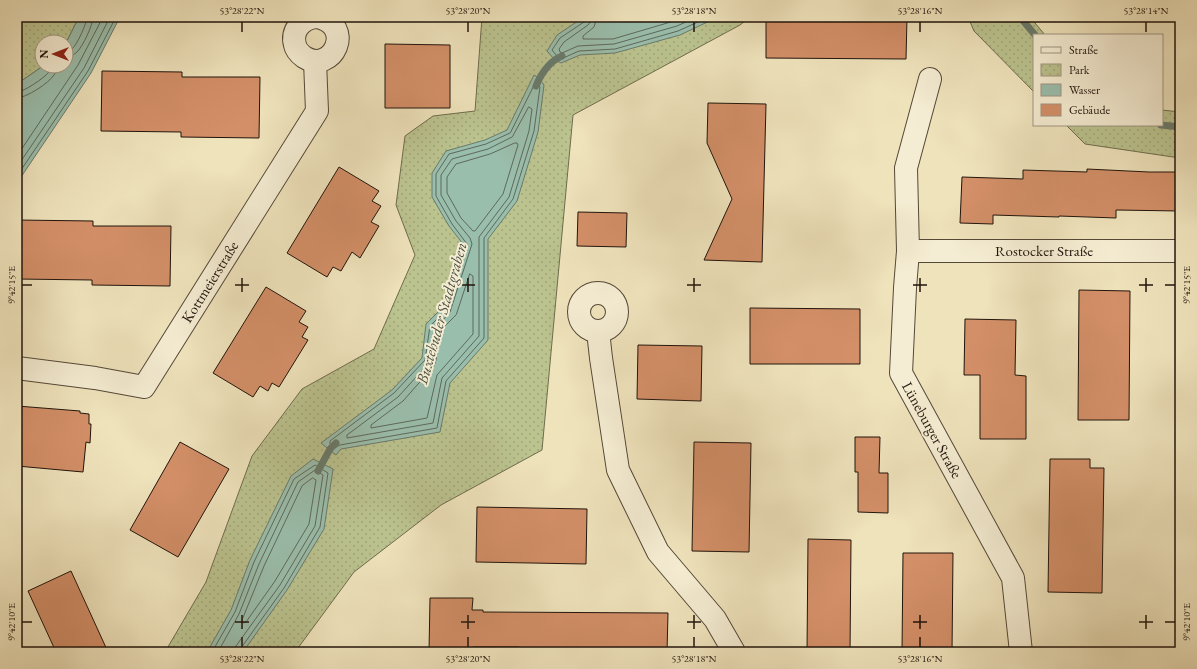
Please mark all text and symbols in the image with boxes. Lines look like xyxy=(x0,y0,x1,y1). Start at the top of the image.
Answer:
text: 53°28'22"N xyxy=(220,4,265,17)
text: 53°28'20"N xyxy=(446,4,491,17)
text: 53°28'18"N xyxy=(672,4,717,17)
text: 53°28'16"N xyxy=(898,4,943,17)
text: 53°28'14"N xyxy=(1124,4,1169,17)
north arrow xyxy=(34,34,74,74)
legend xyxy=(1033,34,1163,126)
text: Straße xyxy=(1069,42,1098,58)
text: N xyxy=(37,49,51,58)
text: Park xyxy=(1069,62,1090,78)
text: Wasser xyxy=(1069,82,1100,98)
text: Gebäude xyxy=(1069,102,1111,118)
street label: Kottmeierstraße xyxy=(177,237,242,326)
water label: Buxtehuder Stadtgraben xyxy=(411,240,472,387)
street label: Rostocker Straße xyxy=(995,241,1093,260)
text: 9°42'15"E xyxy=(5,266,18,304)
text: 9°42'15"E xyxy=(1180,266,1193,304)
street label: Lüneburger Straße xyxy=(898,378,967,482)
text: 9°42'10"E xyxy=(5,603,18,641)
text: 9°42'10"E xyxy=(1180,603,1193,641)
text: 53°28'22"N xyxy=(220,652,265,665)
text: 53°28'20"N xyxy=(446,652,491,665)
text: 53°28'18"N xyxy=(672,652,717,665)
text: 53°28'16"N xyxy=(898,652,943,665)

